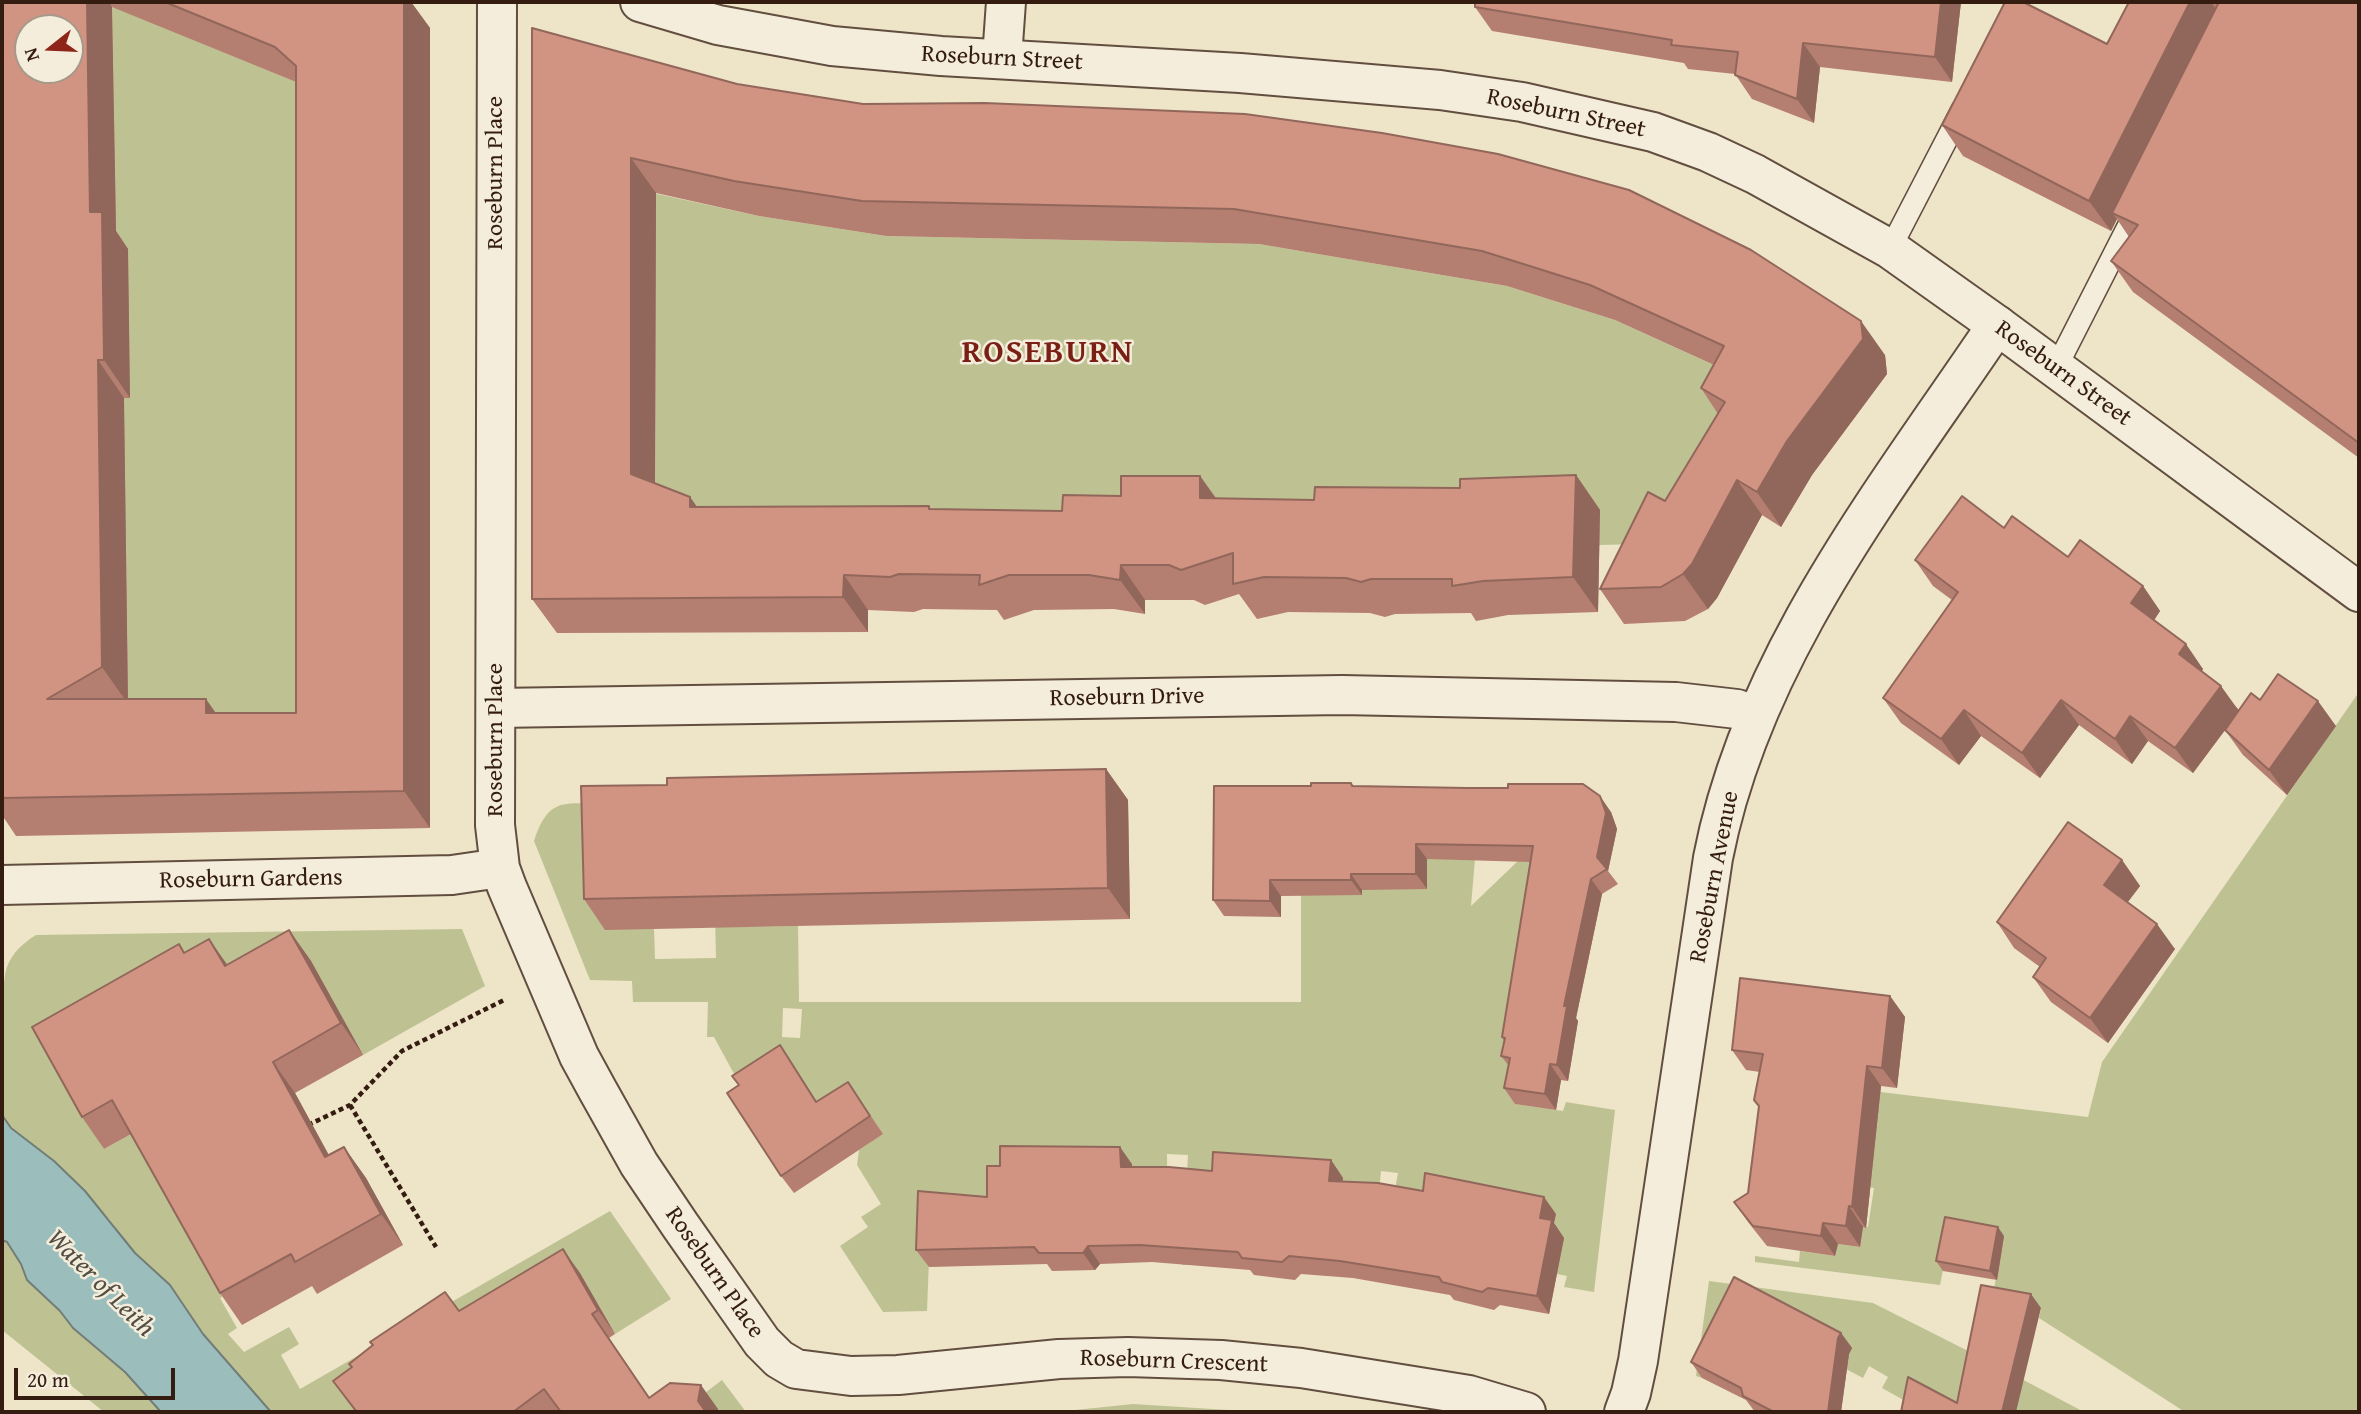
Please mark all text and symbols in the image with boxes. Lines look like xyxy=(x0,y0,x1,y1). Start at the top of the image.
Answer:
north arrow xyxy=(14,14,84,84)
street label: Roseburn Street xyxy=(921,40,1083,78)
text: N xyxy=(16,45,46,65)
street label: Roseburn Street xyxy=(1484,83,1648,145)
street label: Roseburn Place xyxy=(482,96,510,250)
street label: Roseburn Street xyxy=(1989,315,2137,433)
district label: ROSEBURN xyxy=(963,335,1133,373)
street label: Roseburn Place xyxy=(482,663,510,817)
street label: Roseburn Drive xyxy=(1049,682,1205,714)
street label: Roseburn Avenue xyxy=(1684,789,1746,965)
street label: Roseburn Gardens xyxy=(159,864,343,896)
street label: Roseburn Place xyxy=(658,1202,770,1344)
water label: Water of Leith xyxy=(40,1224,160,1344)
street label: Roseburn Crescent xyxy=(1079,1344,1269,1380)
scale bar xyxy=(18,1354,178,1398)
text: 20 m xyxy=(27,1364,69,1395)

